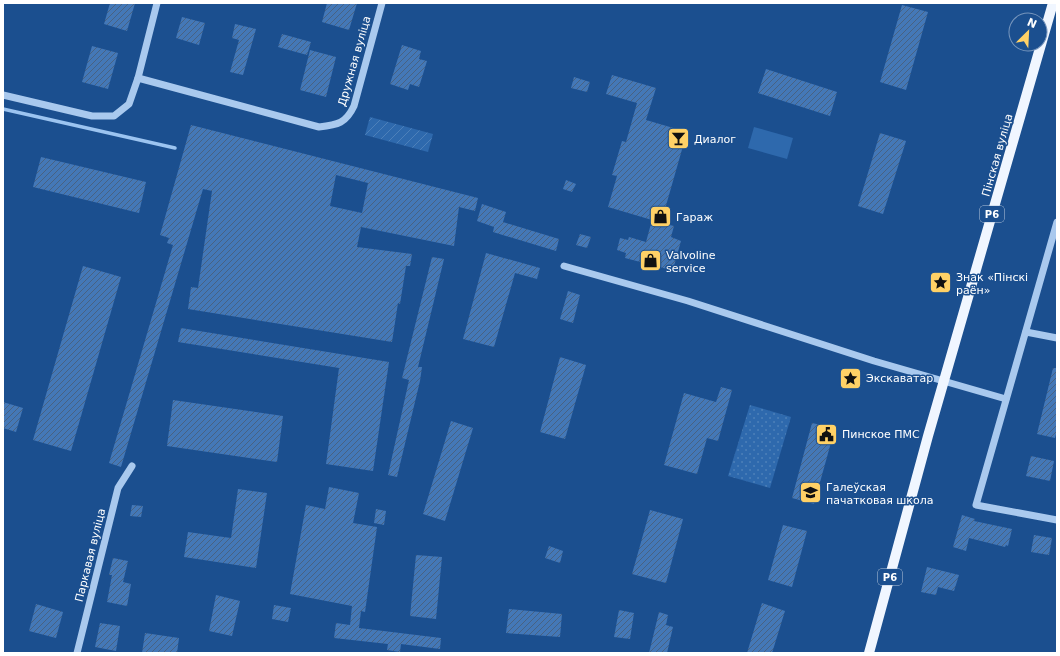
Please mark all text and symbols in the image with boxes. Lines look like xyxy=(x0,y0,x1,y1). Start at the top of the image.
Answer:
north arrow xyxy=(1008,12,1048,52)
street label: Дружная вуліца xyxy=(335,14,374,108)
text: N xyxy=(1025,16,1039,31)
street label: Пінская вуліца xyxy=(979,112,1015,198)
bar icon: Диалог xyxy=(665,126,691,152)
place label: Диалог xyxy=(694,133,736,146)
shop icon: Гараж xyxy=(647,204,673,230)
road number: Р6 xyxy=(980,206,1004,222)
place label: Гараж xyxy=(676,211,713,224)
shop icon: Valvoline service xyxy=(637,248,663,274)
place label: Valvoline service xyxy=(666,249,716,275)
place icon: Знак «Пінскі раён» xyxy=(928,270,954,296)
place label: Знак «Пінскі раён» xyxy=(956,271,1028,297)
place icon: Экскаватар xyxy=(837,365,863,391)
place label: Экскаватар xyxy=(866,372,933,385)
public building icon: Пинское ПМС xyxy=(814,421,840,447)
place label: Пинское ПМС xyxy=(842,428,920,441)
school or university icon: Галеўская пачатковая школа xyxy=(797,480,823,506)
place label: Галеўская пачатковая школа xyxy=(826,481,934,507)
street label: Паркавая вуліца xyxy=(73,507,108,603)
road number: Р6 xyxy=(878,569,902,585)

